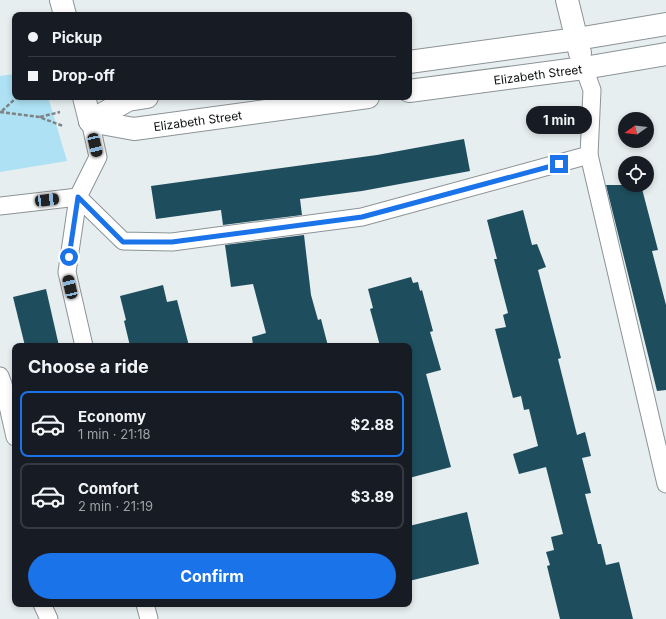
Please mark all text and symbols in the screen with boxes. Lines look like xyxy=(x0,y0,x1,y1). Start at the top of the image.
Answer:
text: Pickup xyxy=(52,28,102,47)
street label: Elizabeth Street xyxy=(493,61,583,87)
text: Drop-off xyxy=(52,66,115,85)
callout: 1 min xyxy=(526,106,592,134)
street label: Elizabeth Street xyxy=(153,107,243,134)
text: 1 min xyxy=(543,112,575,128)
north arrow xyxy=(618,112,654,148)
map controls xyxy=(618,112,654,192)
car xyxy=(86,132,104,158)
route end xyxy=(550,155,568,173)
button: locate xyxy=(618,156,654,192)
car xyxy=(34,193,60,207)
route start xyxy=(60,248,78,266)
car xyxy=(61,274,79,300)
text: Choose a ride xyxy=(28,356,149,377)
icon: car xyxy=(30,406,66,442)
text: Economy xyxy=(78,407,146,426)
text: $2.88 xyxy=(351,415,394,434)
text: 1 min · 21:18 xyxy=(78,426,151,442)
icon: car xyxy=(30,478,66,514)
text: Comfort xyxy=(78,479,139,498)
text: $3.89 xyxy=(351,487,394,506)
text: 2 min · 21:19 xyxy=(78,498,153,514)
button: Confirm xyxy=(28,553,396,599)

